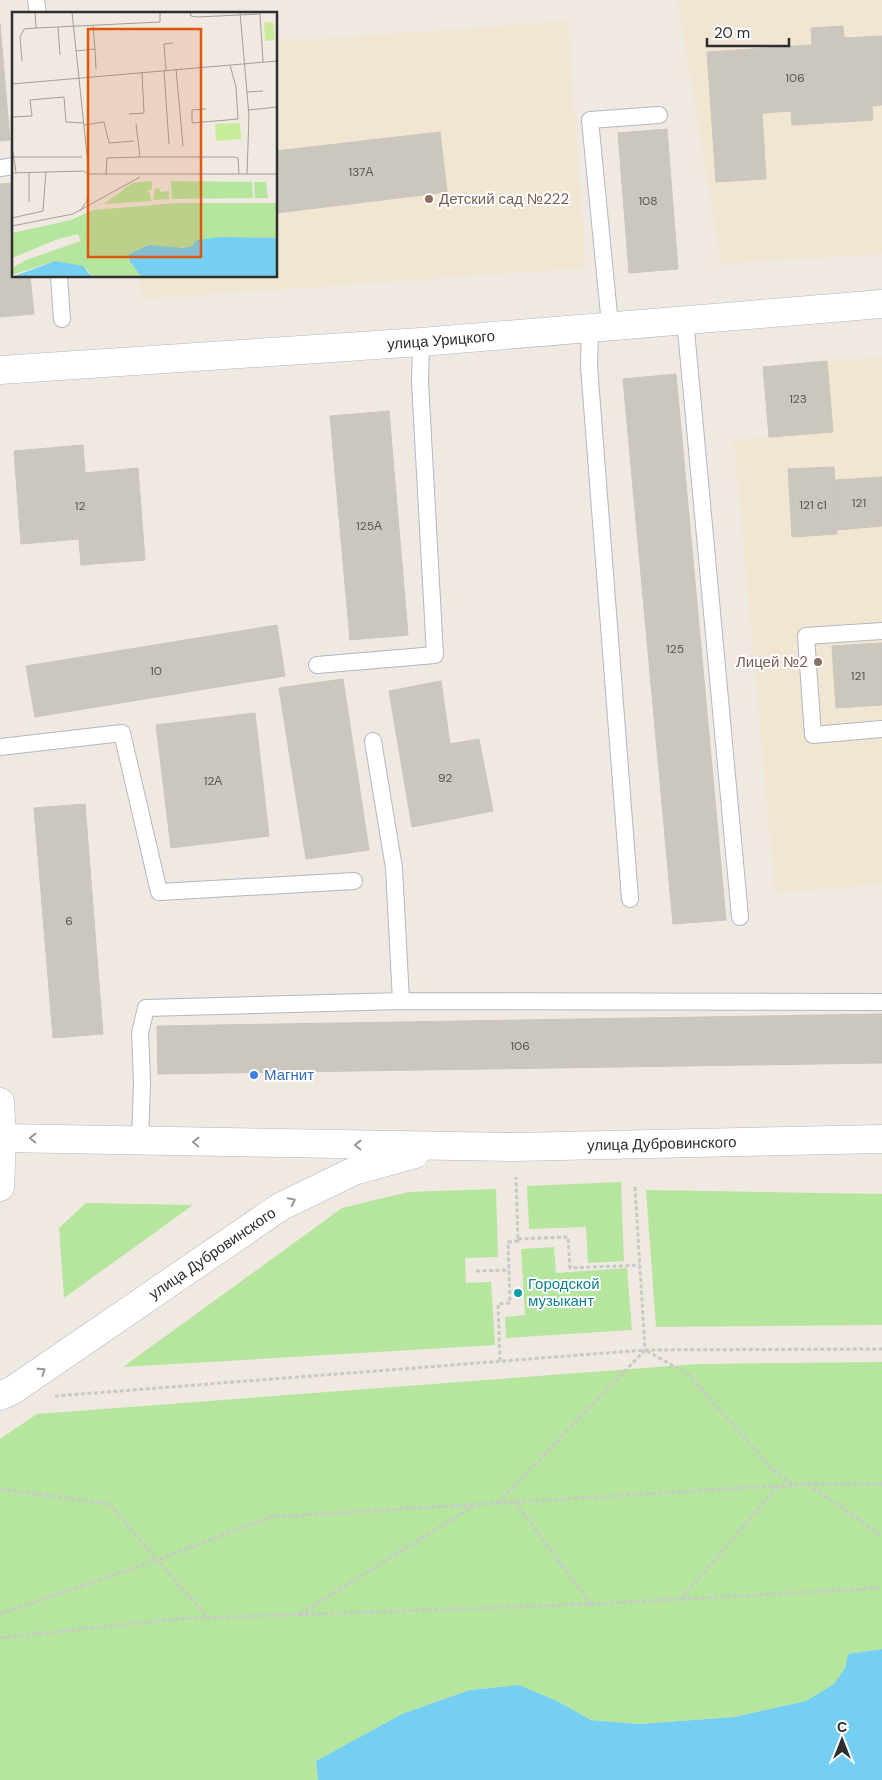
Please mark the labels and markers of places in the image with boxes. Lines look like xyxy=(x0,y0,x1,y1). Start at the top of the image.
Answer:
place label: Детский сад №222 xyxy=(439,189,569,209)
marker: Детский сад №222 xyxy=(423,193,435,205)
place label: Лицей №2 xyxy=(736,652,808,672)
marker: Лицей №2 xyxy=(812,656,824,668)
place label: Магнит xyxy=(264,1065,314,1085)
marker: Магнит xyxy=(248,1069,260,1081)
place label: Городской музыкант xyxy=(528,1274,600,1311)
marker: Городской музыкант xyxy=(512,1287,524,1299)

